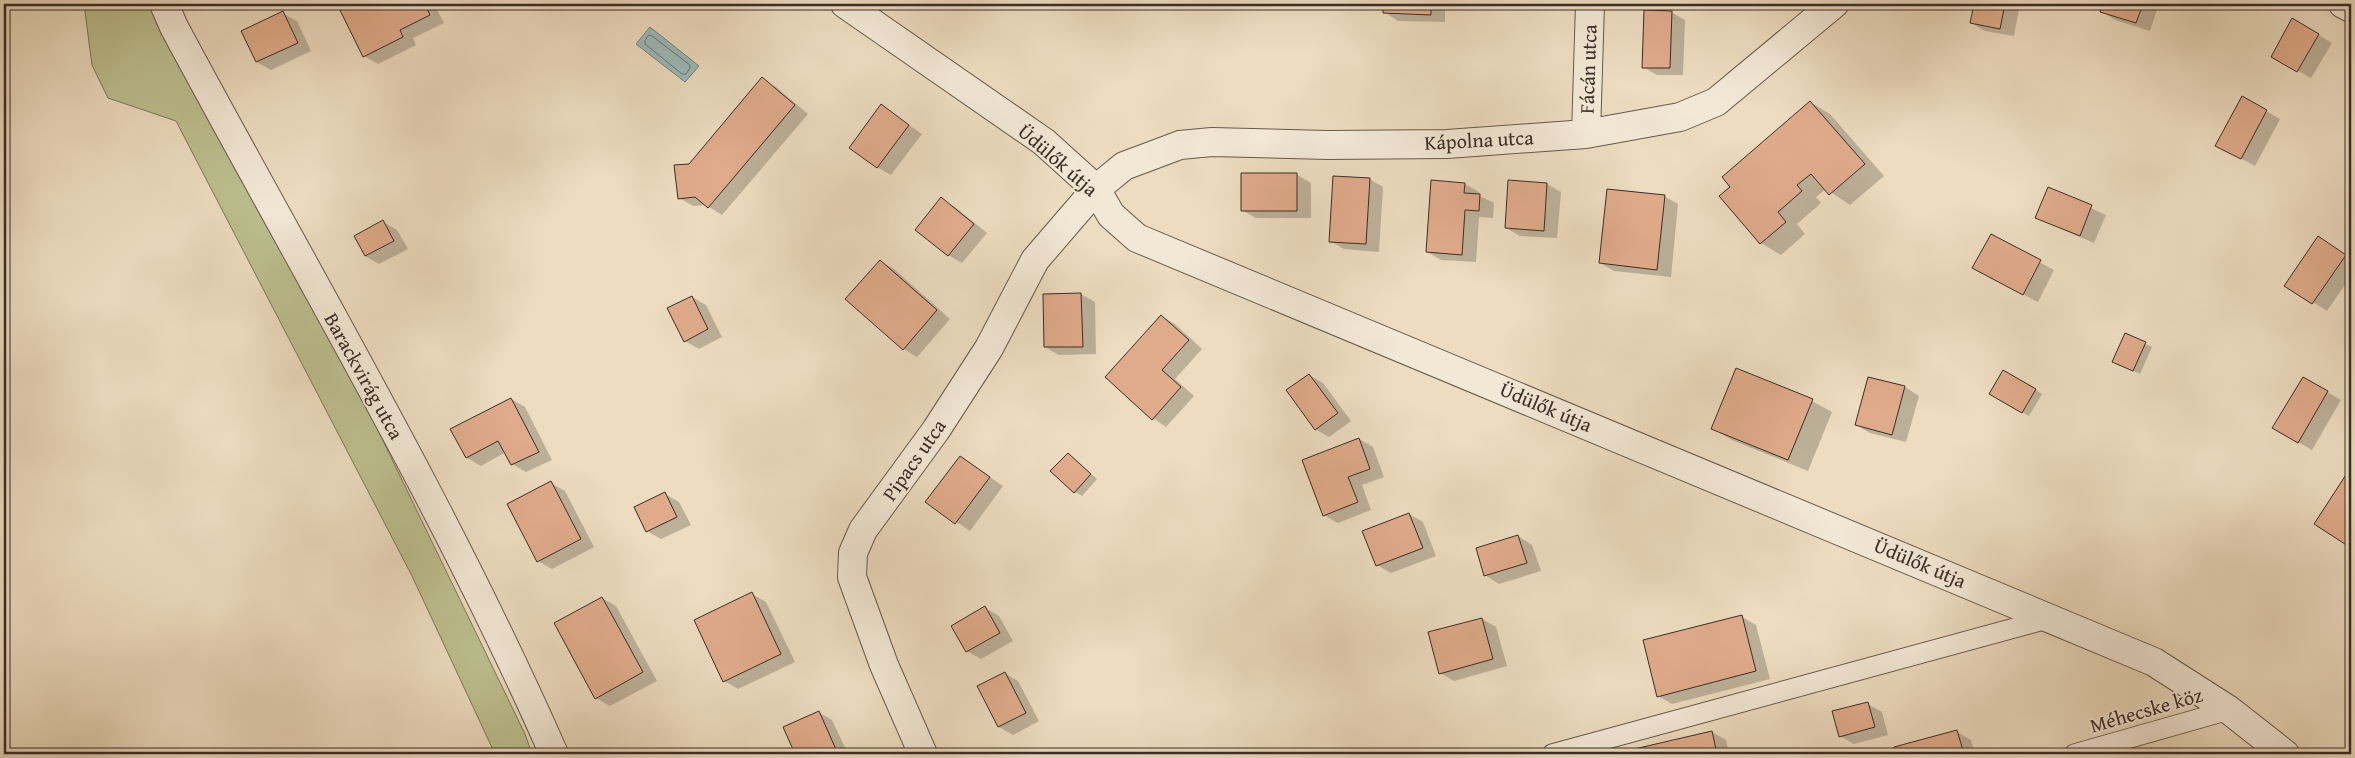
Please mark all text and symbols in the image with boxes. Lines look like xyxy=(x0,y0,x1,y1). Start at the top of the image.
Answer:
street label: Fácán utca xyxy=(1571,23,1604,114)
street label: Üdülők útja xyxy=(1012,117,1105,203)
street label: Kápolna utca xyxy=(1424,122,1535,157)
street label: Barackvirág utca xyxy=(318,307,412,445)
street label: Üdülők útja xyxy=(1496,374,1597,439)
street label: Pipacs utca xyxy=(875,412,953,507)
street label: Üdülők útja xyxy=(1870,530,1971,595)
street label: Méhecske köz xyxy=(2086,680,2206,739)

